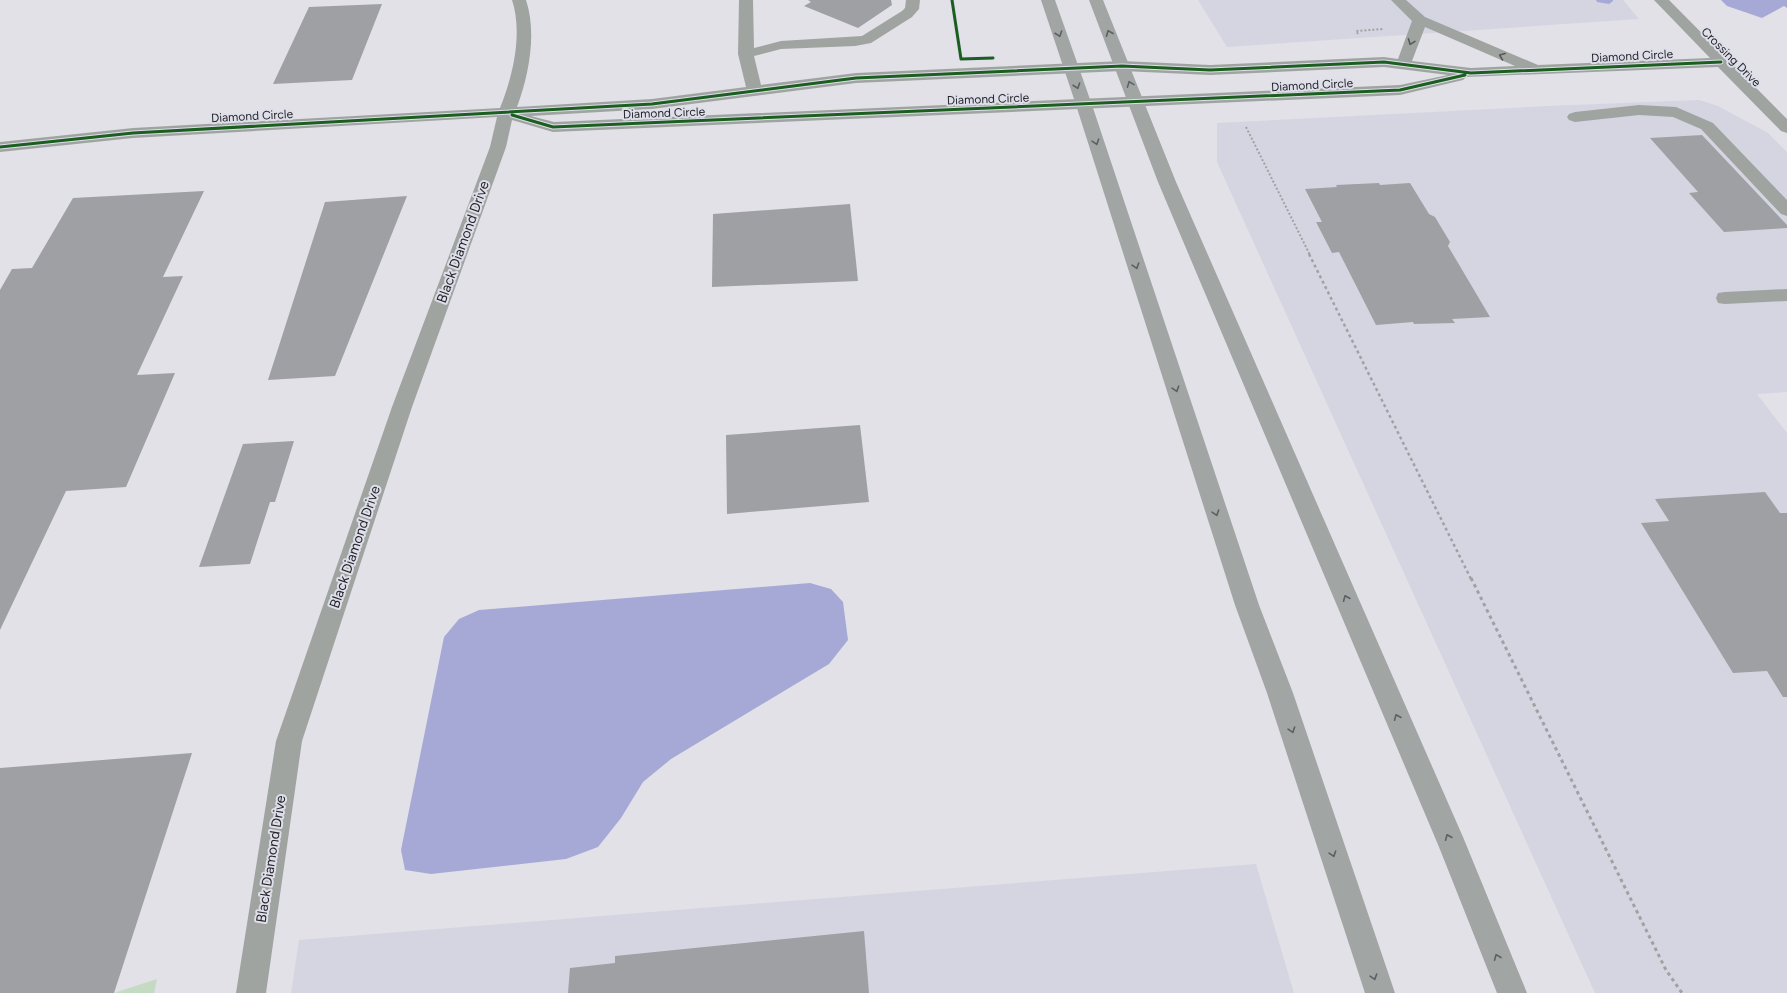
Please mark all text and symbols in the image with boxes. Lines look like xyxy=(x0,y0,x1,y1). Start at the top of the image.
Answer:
street label: Crossing Drive xyxy=(1698,24,1764,90)
one-way arrow xyxy=(1106,29,1114,36)
one-way arrow xyxy=(1055,30,1063,37)
one-way arrow xyxy=(1408,39,1416,46)
street label: Diamond Circle xyxy=(1591,47,1674,65)
one-way arrow xyxy=(1499,53,1507,61)
street label: Diamond Circle xyxy=(1271,76,1354,94)
one-way arrow xyxy=(1126,81,1134,88)
one-way arrow xyxy=(1073,83,1081,90)
street label: Diamond Circle xyxy=(947,91,1030,107)
street label: Diamond Circle xyxy=(623,105,706,121)
street label: Diamond Circle xyxy=(211,107,294,125)
one-way arrow xyxy=(1091,138,1099,145)
street label: Black Diamond Drive xyxy=(433,178,493,305)
one-way arrow xyxy=(1131,262,1139,269)
one-way arrow xyxy=(1171,385,1180,392)
street label: Black Diamond Drive xyxy=(326,483,384,611)
one-way arrow xyxy=(1212,509,1220,516)
one-way arrow xyxy=(1342,594,1350,601)
one-way arrow xyxy=(1394,714,1402,721)
one-way arrow xyxy=(1288,727,1296,734)
street label: Black Diamond Drive xyxy=(253,794,290,924)
one-way arrow xyxy=(1445,833,1453,841)
one-way arrow xyxy=(1329,850,1337,857)
one-way arrow xyxy=(1494,953,1502,960)
one-way arrow xyxy=(1370,974,1378,981)

